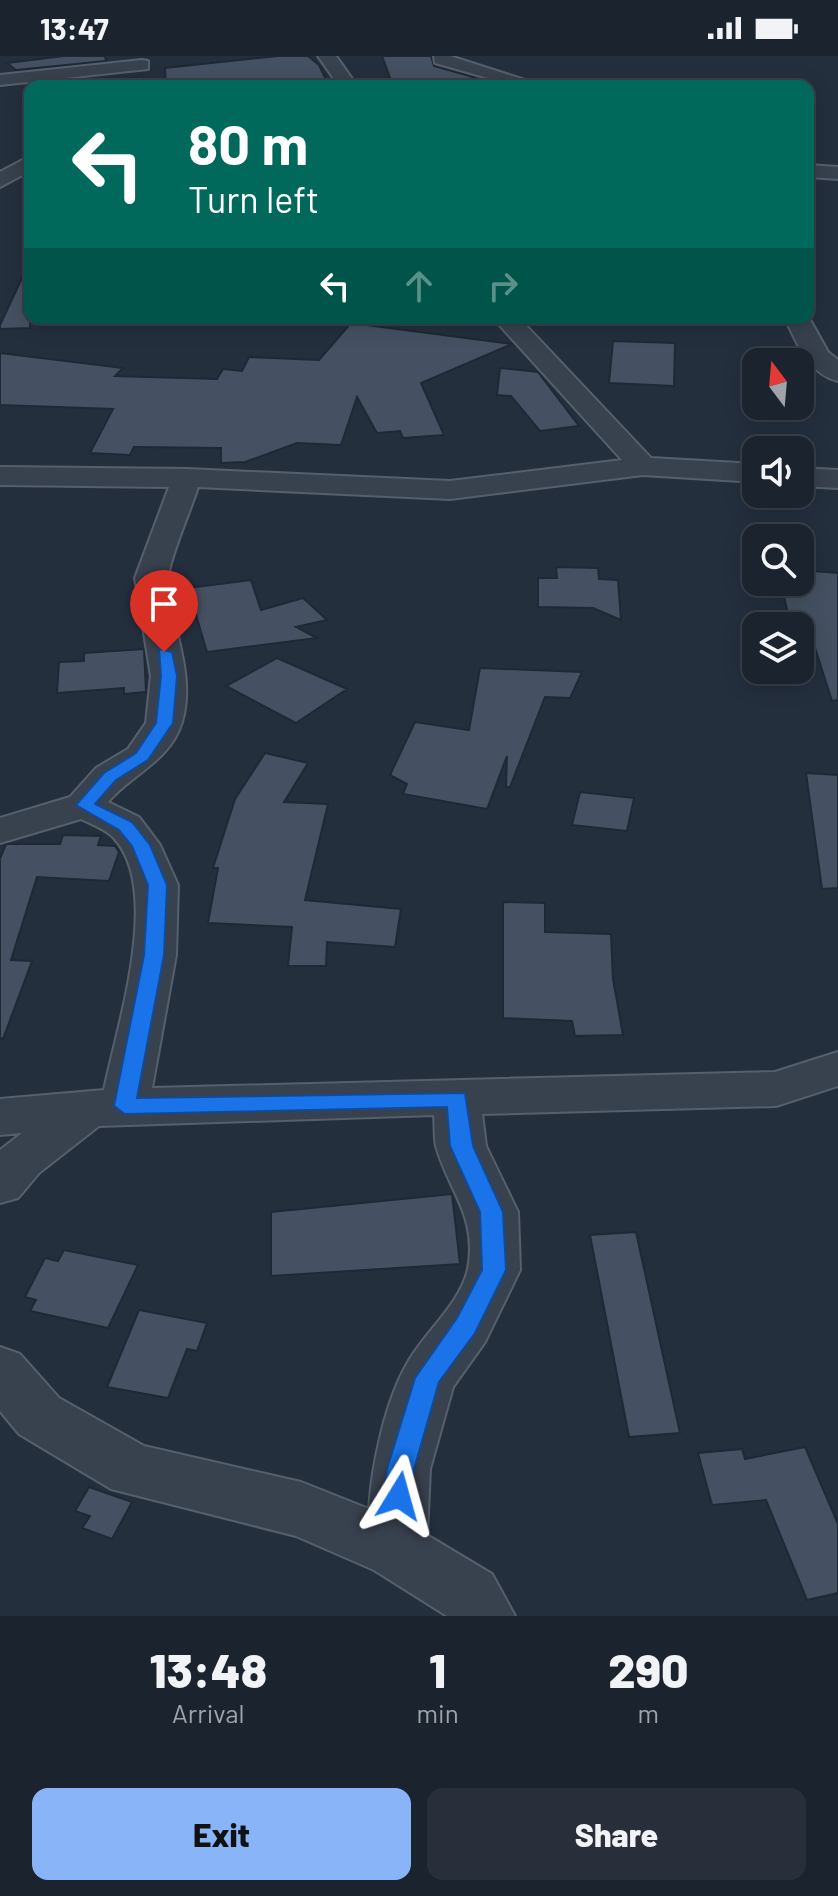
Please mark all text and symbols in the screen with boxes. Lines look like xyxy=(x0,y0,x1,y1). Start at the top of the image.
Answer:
text: 13:47 xyxy=(40,10,109,46)
text: 80 m xyxy=(188,109,308,176)
icon: left xyxy=(56,112,160,216)
text: Turn left xyxy=(188,177,319,220)
icon: left xyxy=(313,264,357,308)
icon: ahead xyxy=(397,264,441,308)
icon: right xyxy=(481,264,525,308)
north arrow xyxy=(742,348,814,420)
map controls xyxy=(742,348,814,684)
button: sound xyxy=(742,436,814,508)
button: search xyxy=(742,524,814,596)
pin xyxy=(130,570,198,652)
icon: arrive xyxy=(142,582,186,626)
button: layers xyxy=(742,612,814,684)
position arrow xyxy=(357,1454,441,1538)
text: 13:48 xyxy=(149,1640,267,1698)
text: 1 xyxy=(429,1640,446,1698)
text: 290 xyxy=(608,1640,688,1698)
text: Arrival xyxy=(172,1697,245,1728)
text: min xyxy=(417,1697,459,1728)
text: m xyxy=(638,1697,659,1728)
button: Exit xyxy=(32,1788,411,1880)
button: Share xyxy=(427,1788,806,1880)

